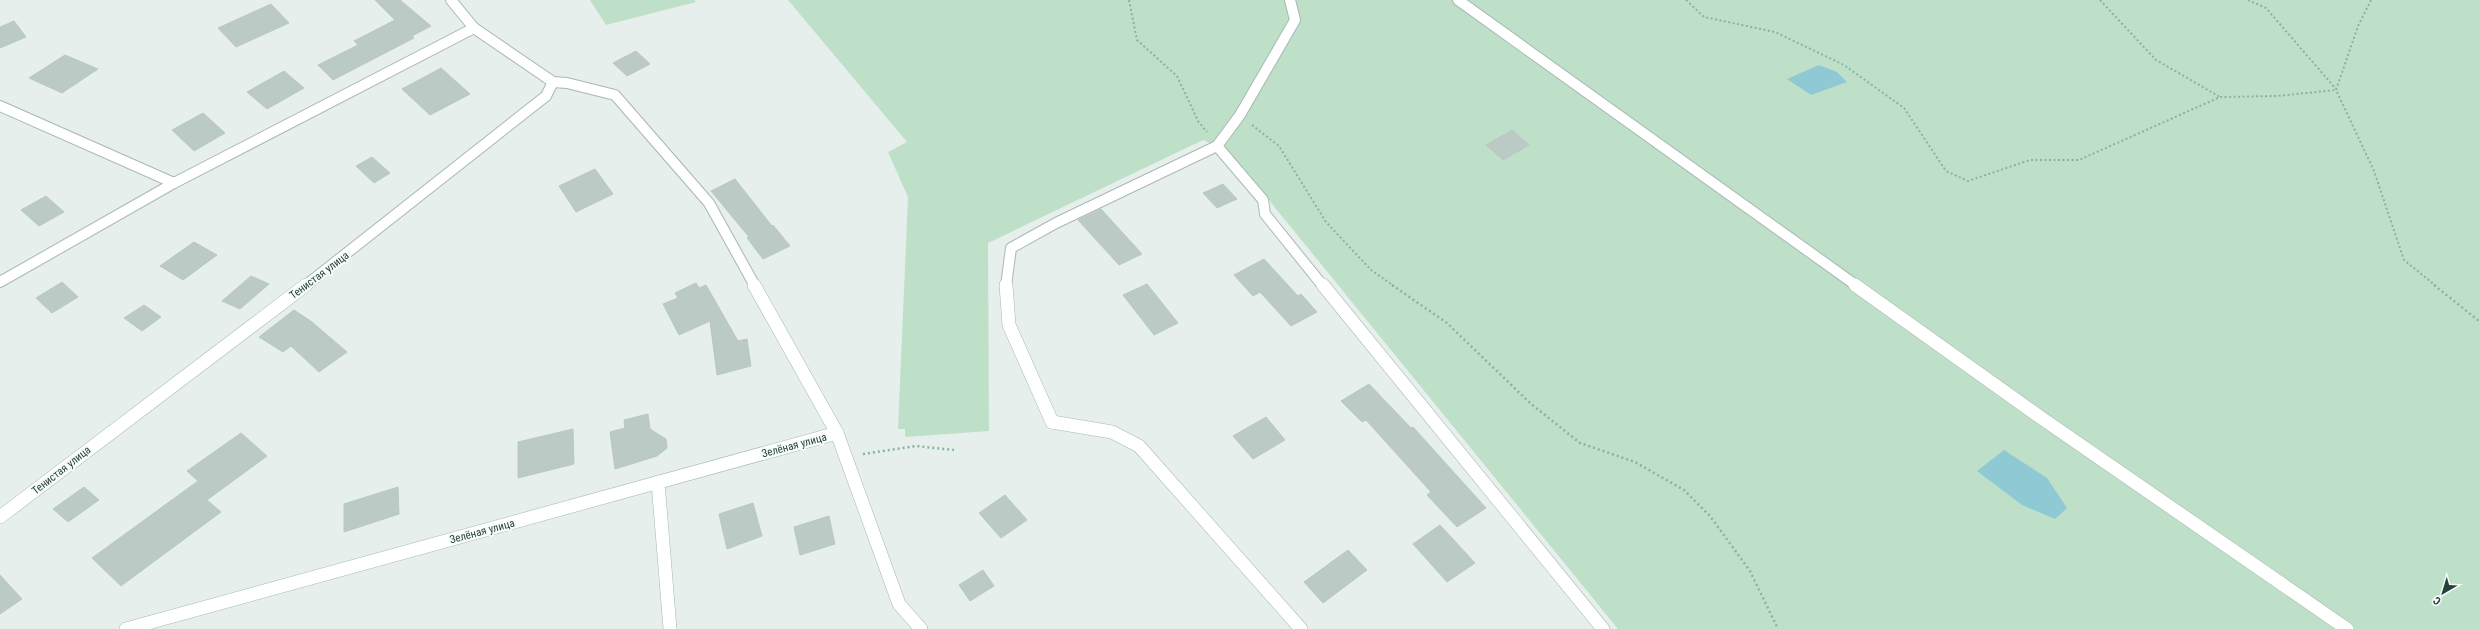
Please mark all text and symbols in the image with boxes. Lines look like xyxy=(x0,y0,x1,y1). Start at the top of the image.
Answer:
street label: Тенистая улица xyxy=(287,249,352,302)
street label: Зелёная улица xyxy=(760,431,828,460)
street label: Тенистая улица xyxy=(29,443,93,497)
street label: Зелёная улица xyxy=(448,517,516,546)
north arrow xyxy=(2423,573,2463,613)
text: С xyxy=(2431,593,2444,608)

